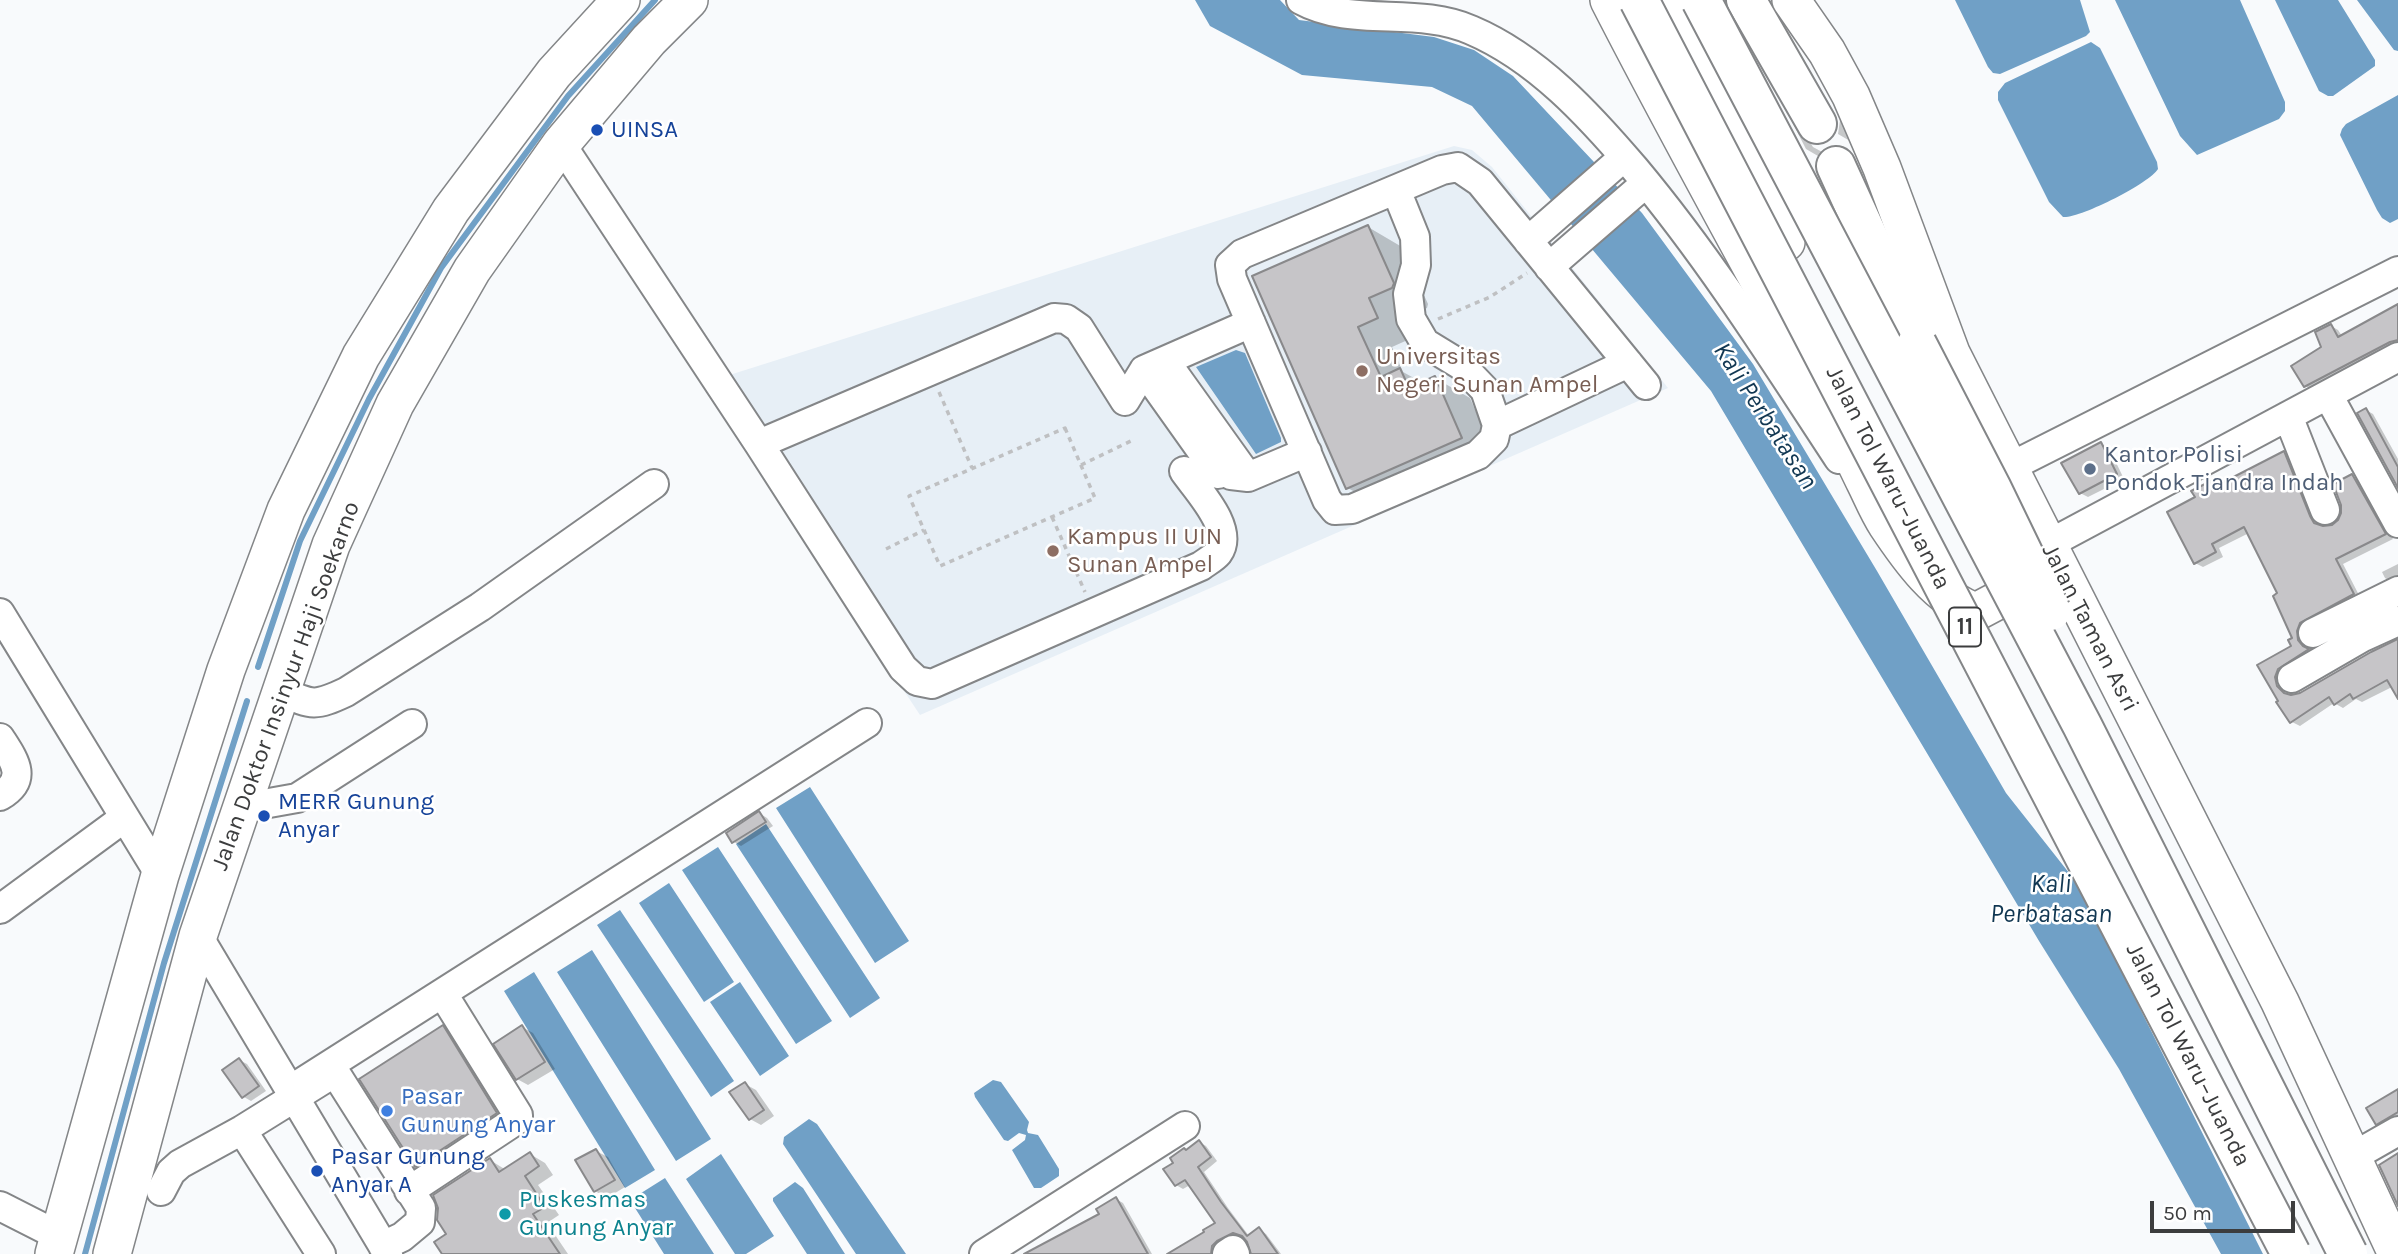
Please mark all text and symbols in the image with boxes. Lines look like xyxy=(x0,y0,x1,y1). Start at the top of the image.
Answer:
place label: UINSA xyxy=(611,116,678,144)
marker: UINSA xyxy=(589,122,605,138)
water label: Kali Perbatasan xyxy=(1706,337,1824,495)
place label: Universitas Negeri Sunan Ampel xyxy=(1376,343,1598,399)
street label: Jalan Tol Waru–Juanda xyxy=(1819,362,1957,594)
marker: Universitas Negeri Sunan Ampel xyxy=(1354,363,1370,379)
place label: Kantor Polisi Pondok Tjandra Indah xyxy=(2104,441,2344,497)
marker: Kantor Polisi Pondok Tjandra Indah xyxy=(2082,461,2098,477)
street label: Jalan Doktor Insinyur Haji Soekarno xyxy=(206,498,366,874)
place label: Kampus II UIN Sunan Ampel xyxy=(1067,523,1222,579)
street label: Jalan Taman Asri xyxy=(2035,539,2145,717)
marker: Kampus II UIN Sunan Ampel xyxy=(1045,543,1061,559)
road number: 11 xyxy=(1949,608,1981,646)
place label: MERR Gunung Anyar xyxy=(278,788,434,844)
marker: MERR Gunung Anyar xyxy=(256,808,272,824)
water label: Kali Perbatasan xyxy=(1990,869,2112,931)
street label: Jalan Tol Waru–Juanda xyxy=(2119,939,2257,1171)
place label: Pasar Gunung Anyar xyxy=(401,1083,555,1139)
marker: Pasar Gunung Anyar xyxy=(379,1103,395,1119)
place label: Pasar Gunung Anyar A xyxy=(331,1143,485,1199)
marker: Pasar Gunung Anyar A xyxy=(309,1163,325,1179)
place label: Puskesmas Gunung Anyar xyxy=(519,1186,673,1242)
scale bar xyxy=(2153,1188,2298,1232)
text: 50 m xyxy=(2163,1201,2212,1225)
marker: Puskesmas Gunung Anyar xyxy=(497,1206,513,1222)

